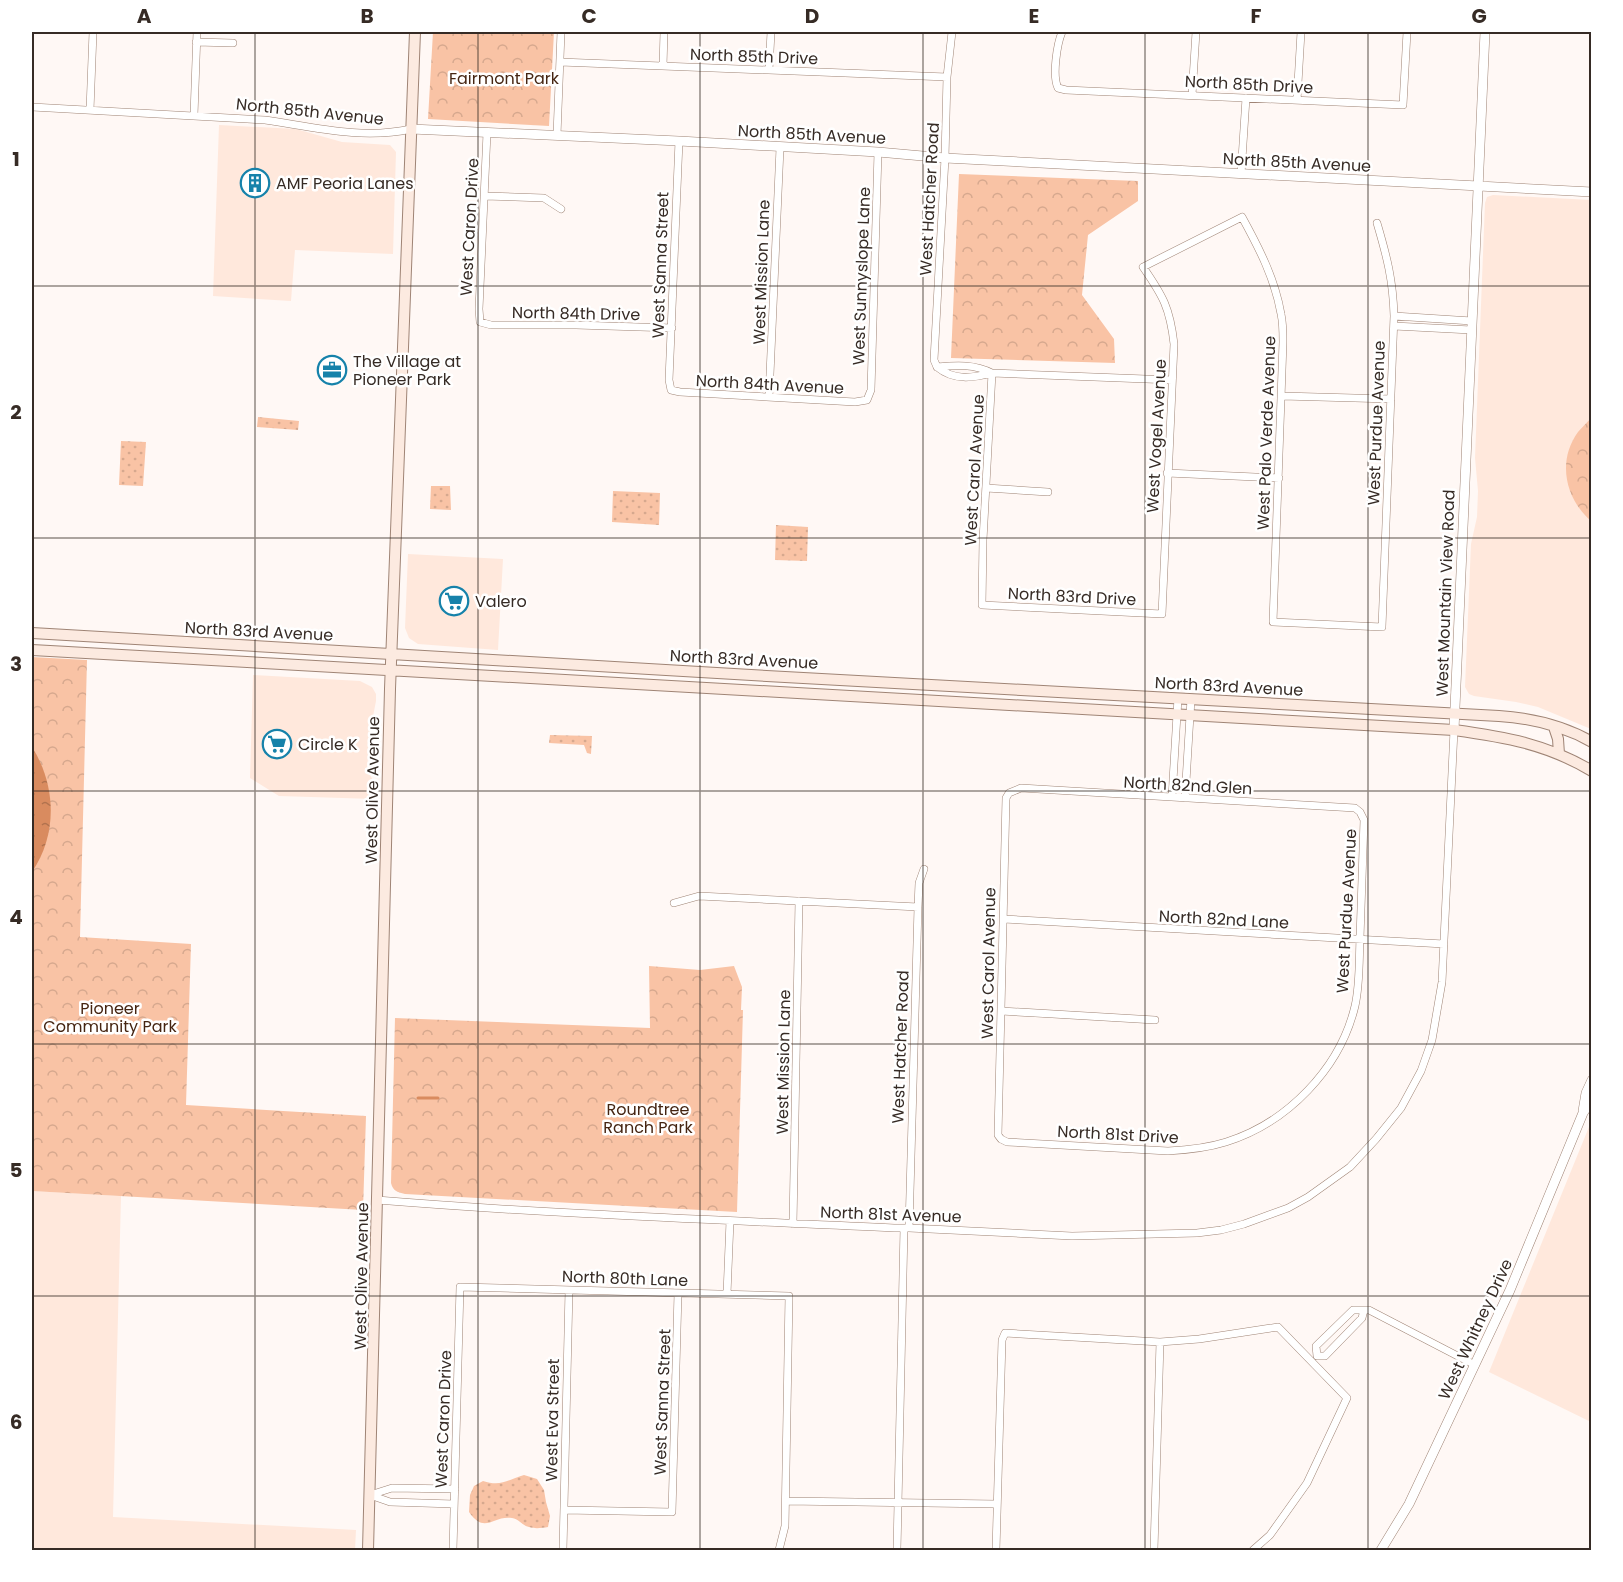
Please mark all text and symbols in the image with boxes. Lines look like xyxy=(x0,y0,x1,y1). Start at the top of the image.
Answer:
text: A xyxy=(137,2,152,30)
text: B xyxy=(360,2,374,30)
text: C xyxy=(581,2,597,30)
text: D xyxy=(805,2,819,30)
text: E xyxy=(1029,2,1039,30)
text: F xyxy=(1251,2,1262,30)
text: G xyxy=(1471,2,1487,30)
street label: North 85th Drive xyxy=(689,43,819,70)
park label: Fairmont Park xyxy=(449,67,560,90)
street label: North 85th Drive xyxy=(1184,70,1314,99)
street label: North 85th Avenue xyxy=(235,92,385,131)
street label: North 85th Avenue xyxy=(737,119,887,150)
street label: West Hatcher Road xyxy=(914,122,945,276)
text: 1 xyxy=(12,145,20,173)
street label: North 85th Avenue xyxy=(1222,147,1372,178)
street label: West Caron Drive xyxy=(454,157,485,297)
building icon: AMF Peoria Lanes xyxy=(239,167,271,199)
place label: AMF Peoria Lanes xyxy=(276,172,414,195)
street label: West Sunnyslope Lane xyxy=(847,186,876,366)
street label: West Sanna Street xyxy=(646,191,675,339)
street label: West Mission Lane xyxy=(747,199,776,345)
street label: North 84th Drive xyxy=(512,301,640,326)
street label: West Palo Verde Avenue xyxy=(1252,335,1281,531)
street label: West Purdue Avenue xyxy=(1362,340,1391,506)
place label: The Village at Pioneer Park xyxy=(353,350,461,391)
office icon: The Village at Pioneer Park xyxy=(316,354,348,386)
street label: West Vogel Avenue xyxy=(1141,358,1172,514)
street label: North 84th Avenue xyxy=(695,369,845,400)
street label: West Carol Avenue xyxy=(959,394,990,546)
text: 2 xyxy=(10,398,22,426)
street label: West Mountain View Road xyxy=(1430,489,1461,697)
street label: North 83rd Drive xyxy=(1007,582,1137,611)
supermarket icon: Valero xyxy=(438,585,470,617)
place label: Valero xyxy=(475,590,527,613)
street label: North 83rd Avenue xyxy=(184,616,334,647)
street label: North 83rd Avenue xyxy=(669,644,819,675)
text: 3 xyxy=(10,650,22,678)
street label: North 83rd Avenue xyxy=(1154,671,1304,702)
street label: West Olive Avenue xyxy=(360,716,385,864)
supermarket icon: Circle K xyxy=(261,728,293,760)
place label: Circle K xyxy=(298,733,358,756)
street label: North 82nd Glen xyxy=(1123,771,1253,800)
street label: West Purdue Avenue xyxy=(1331,828,1362,994)
street label: West Carol Avenue xyxy=(976,887,1001,1039)
text: 4 xyxy=(9,903,23,931)
street label: North 82nd Lane xyxy=(1158,905,1290,934)
street label: West Hatcher Road xyxy=(886,970,915,1124)
street label: West Mission Lane xyxy=(771,989,796,1135)
park label: Pioneer Community Park xyxy=(43,997,177,1038)
park label: Roundtree Ranch Park xyxy=(603,1098,693,1139)
street label: North 81st Drive xyxy=(1057,1120,1179,1149)
text: 5 xyxy=(10,1156,23,1184)
street label: North 81st Avenue xyxy=(820,1201,962,1228)
street label: West Olive Avenue xyxy=(349,1202,374,1350)
street label: West Whitney Drive xyxy=(1433,1255,1518,1403)
street label: North 80th Lane xyxy=(562,1265,688,1292)
street label: West Sanna Street xyxy=(648,1328,677,1476)
street label: West Caron Drive xyxy=(430,1350,457,1488)
street label: West Eva Street xyxy=(540,1358,565,1482)
text: 6 xyxy=(10,1408,22,1436)

